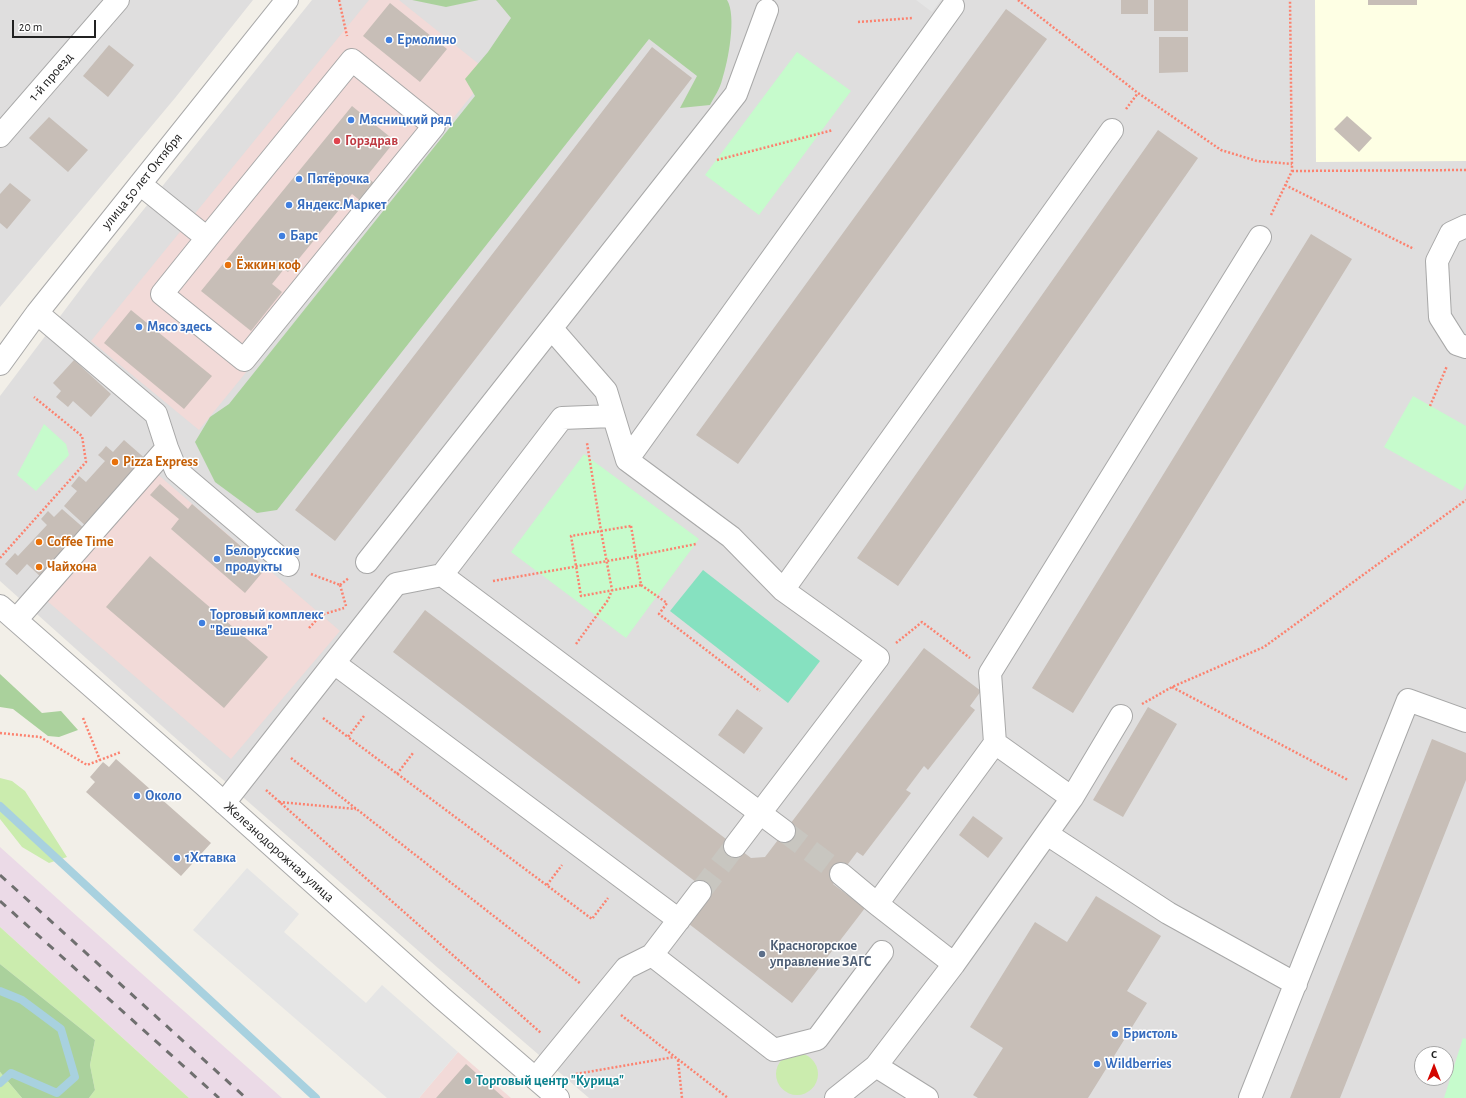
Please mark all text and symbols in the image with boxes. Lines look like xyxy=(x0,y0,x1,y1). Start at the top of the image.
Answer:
scale bar xyxy=(14,12,98,38)
text: 20 m xyxy=(19,21,42,33)
place label: Ермолино xyxy=(397,32,456,48)
marker: Ермолино xyxy=(384,35,394,45)
street label: 1-й проезд xyxy=(25,49,77,105)
place label: Мясницкий ряд xyxy=(359,112,452,128)
marker: Мясницкий ряд xyxy=(346,115,356,125)
street label: улица 50 лет Октября xyxy=(98,130,186,232)
place label: Горздрав xyxy=(345,133,398,149)
marker: Горздрав xyxy=(332,136,342,146)
place label: Пятёрочка xyxy=(307,171,369,187)
marker: Пятёрочка xyxy=(294,174,304,184)
place label: Яндекс.Маркет xyxy=(297,197,387,213)
marker: Яндекс.Маркет xyxy=(284,200,294,210)
place label: Барс xyxy=(290,228,318,244)
marker: Барс xyxy=(277,231,287,241)
place label: Ёжкин коф xyxy=(236,257,301,273)
marker: Ёжкин коф xyxy=(223,260,233,270)
place label: Мясо здесь xyxy=(147,319,212,335)
marker: Мясо здесь xyxy=(134,322,144,332)
place label: Pizza Express xyxy=(123,454,198,470)
marker: Pizza Express xyxy=(110,457,120,467)
place label: Coffee Time xyxy=(47,534,114,550)
marker: Coffee Time xyxy=(34,537,44,547)
place label: Белорусские продукты xyxy=(225,543,299,576)
marker: Белорусские продукты xyxy=(212,554,222,564)
place label: Чайхона xyxy=(47,559,97,575)
marker: Чайхона xyxy=(34,562,44,572)
place label: Торговый комплекс "Вешенка" xyxy=(210,607,324,640)
marker: Торговый комплекс "Вешенка" xyxy=(197,618,207,628)
place label: Около xyxy=(145,788,182,804)
marker: Около xyxy=(132,791,142,801)
street label: Железнодорожная улица xyxy=(220,798,338,906)
place label: 1Хставка xyxy=(185,850,236,866)
marker: 1Хставка xyxy=(172,853,182,863)
place label: Красногорское управление ЗАГС xyxy=(770,938,871,970)
marker: Красногорское управление ЗАГС xyxy=(757,949,767,959)
place label: Бристоль xyxy=(1123,1026,1177,1042)
marker: Бристоль xyxy=(1110,1029,1120,1039)
north arrow xyxy=(1414,1046,1454,1086)
text: С xyxy=(1431,1049,1437,1060)
place label: Wildberries xyxy=(1105,1056,1172,1072)
marker: Wildberries xyxy=(1092,1059,1102,1069)
place label: Торговый центр "Курица" xyxy=(476,1073,624,1089)
marker: Торговый центр "Курица" xyxy=(463,1076,473,1086)

